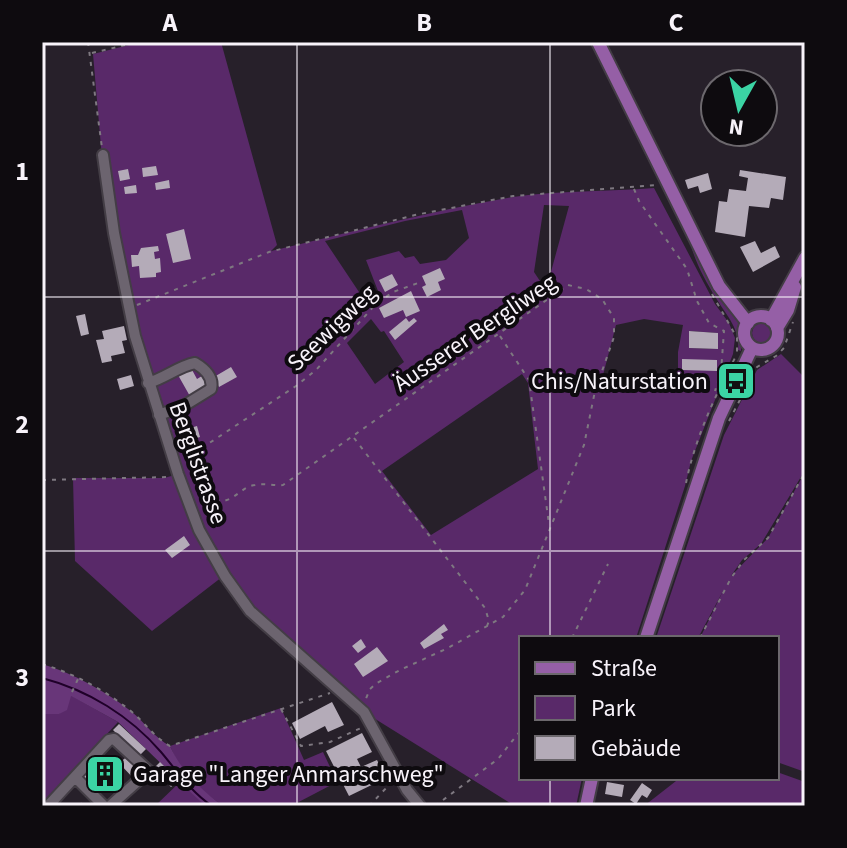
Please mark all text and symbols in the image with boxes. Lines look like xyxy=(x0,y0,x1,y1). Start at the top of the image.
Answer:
text: A xyxy=(162,4,179,41)
text: B xyxy=(416,4,432,41)
text: C xyxy=(668,4,684,41)
north arrow xyxy=(699,68,779,148)
text: N xyxy=(727,110,746,144)
text: 1 xyxy=(15,153,29,190)
street label: Äusserer Bergliweg xyxy=(386,265,564,401)
street label: Seewigweg xyxy=(279,276,385,380)
bus stop icon: Chis/Naturstation xyxy=(715,360,757,402)
place label: Chis/Naturstation xyxy=(531,364,708,399)
street label: Berglistrasse xyxy=(160,397,236,529)
text: 2 xyxy=(15,406,29,443)
legend xyxy=(519,636,779,780)
text: Straße xyxy=(591,651,657,686)
text: 3 xyxy=(15,659,29,696)
text: Park xyxy=(591,691,636,726)
text: Gebäude xyxy=(591,731,681,766)
building icon: Garage "Langer Anmarschweg" xyxy=(84,753,126,795)
place label: Garage "Langer Anmarschweg" xyxy=(133,757,444,792)

